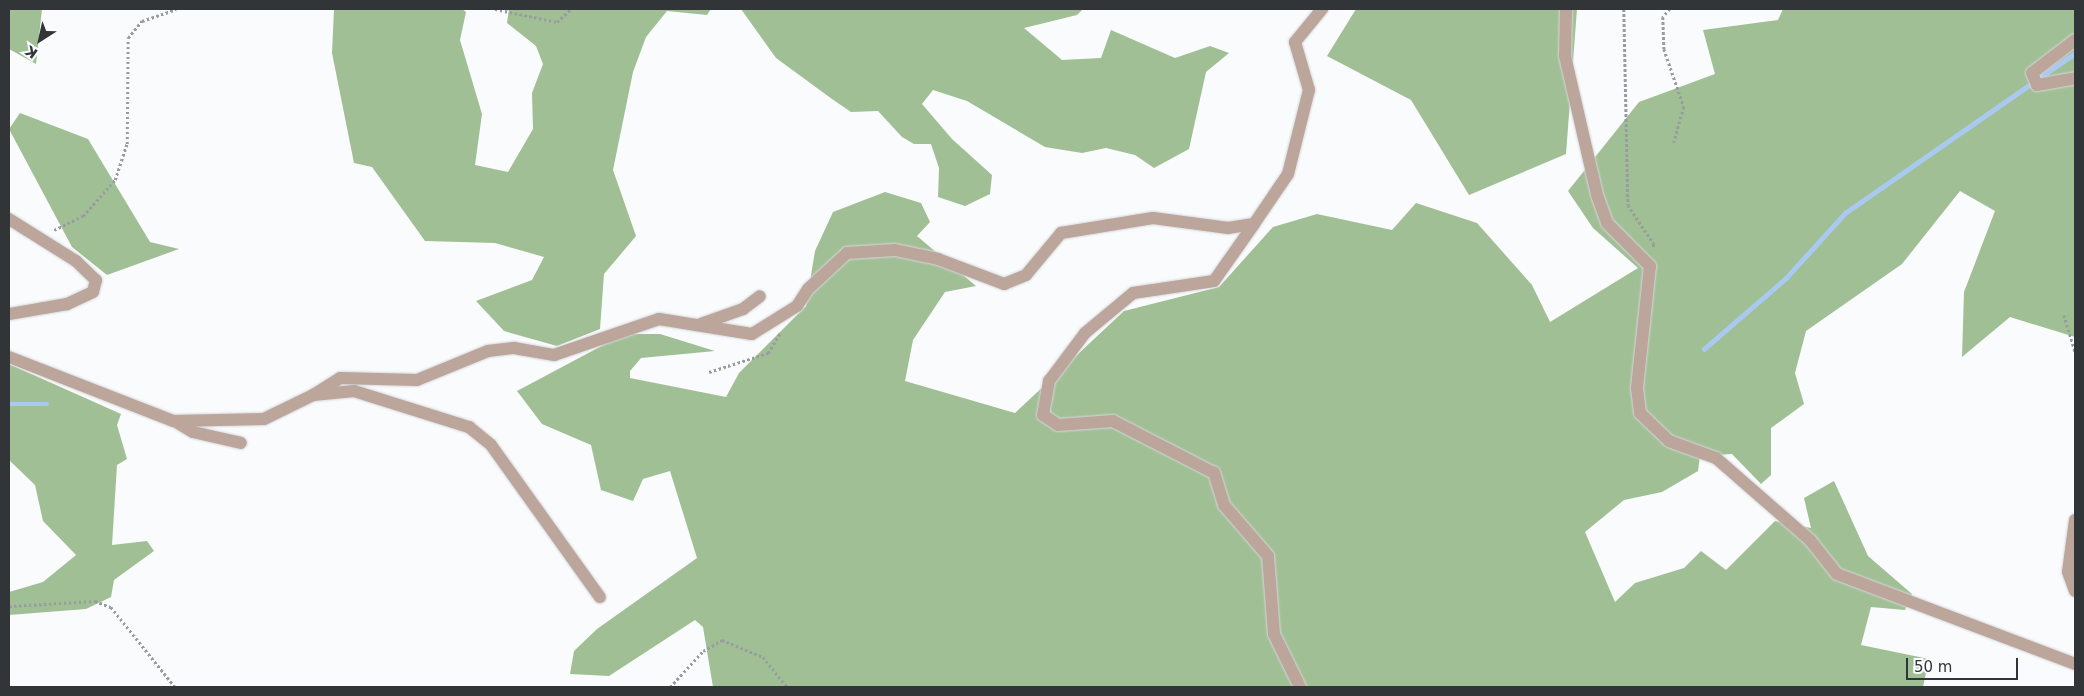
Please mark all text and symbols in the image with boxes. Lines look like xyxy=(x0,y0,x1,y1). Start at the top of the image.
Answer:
north arrow xyxy=(15,15,65,65)
text: K xyxy=(22,43,40,62)
scale bar xyxy=(1909,648,2022,680)
text: 50 m xyxy=(1914,658,1952,676)

